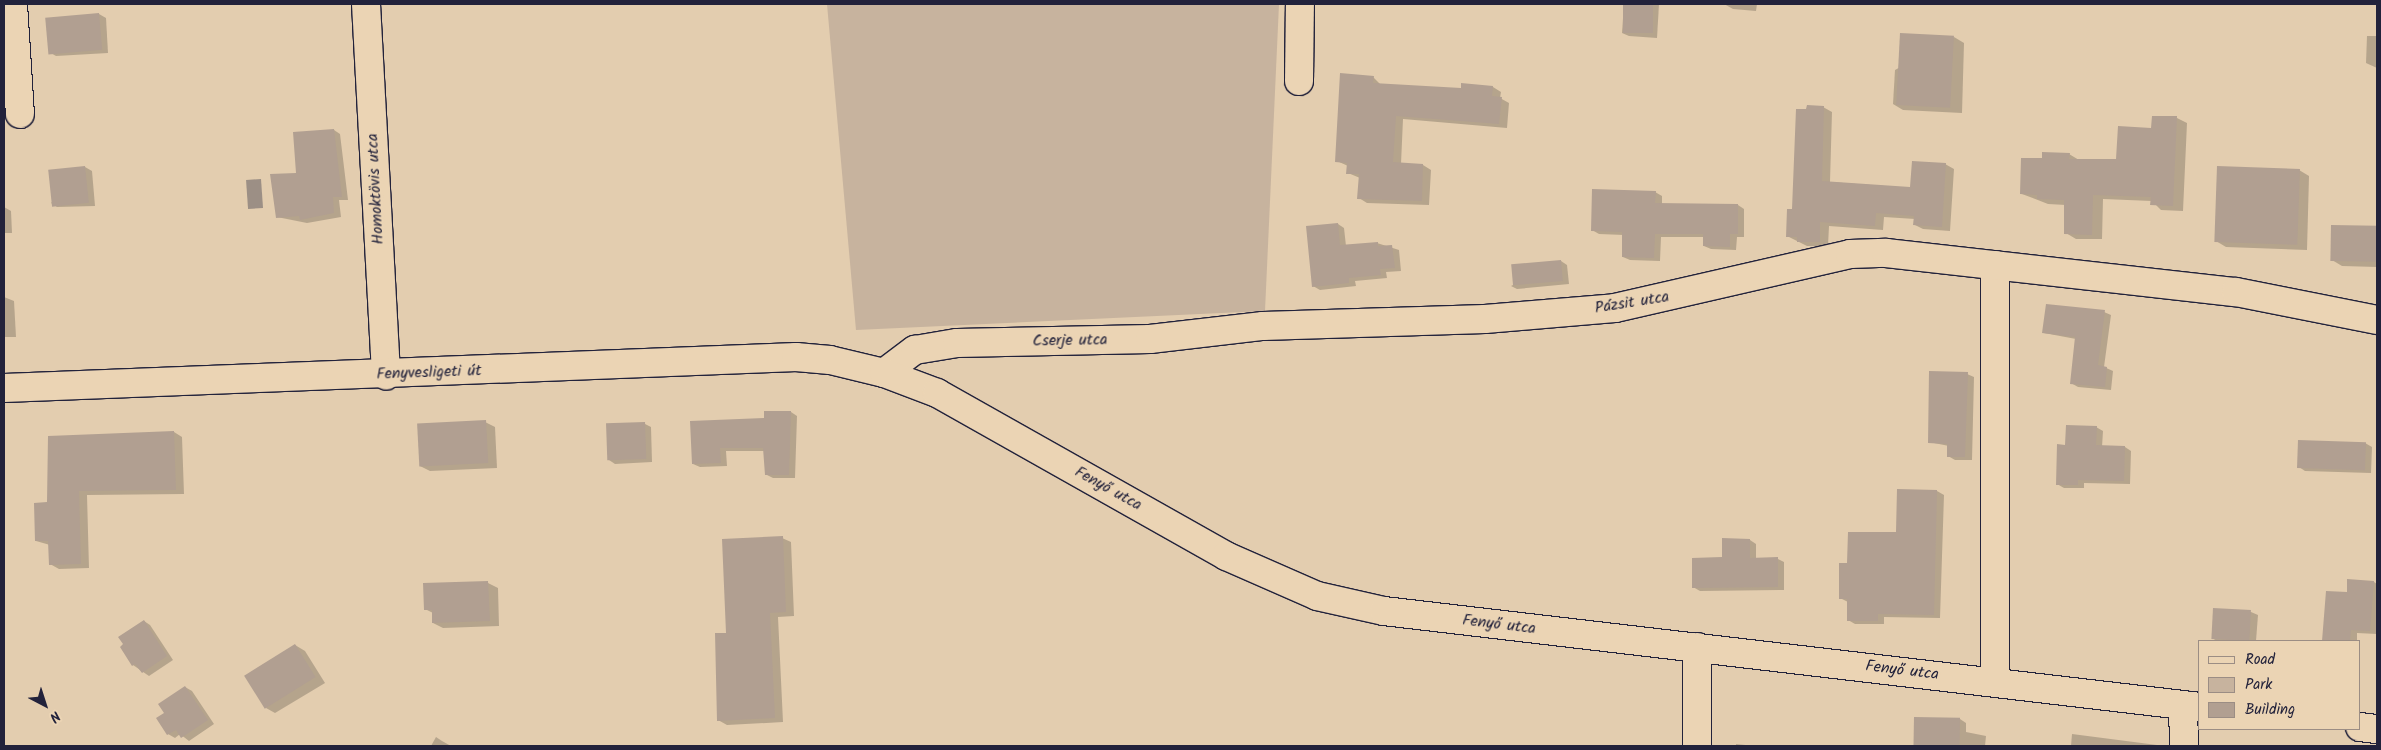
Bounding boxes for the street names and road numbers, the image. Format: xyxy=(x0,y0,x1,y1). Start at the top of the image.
street label: Homoktövis utca xyxy=(364,133,388,245)
street label: Pázsit utca xyxy=(1593,288,1671,318)
street label: Cserje utca xyxy=(1032,331,1108,351)
street label: Fenyvesligeti út xyxy=(376,362,482,384)
street label: Fenyő utca xyxy=(1071,463,1145,515)
street label: Fenyő utca xyxy=(1461,611,1537,639)
street label: Fenyő utca xyxy=(1864,657,1940,685)

